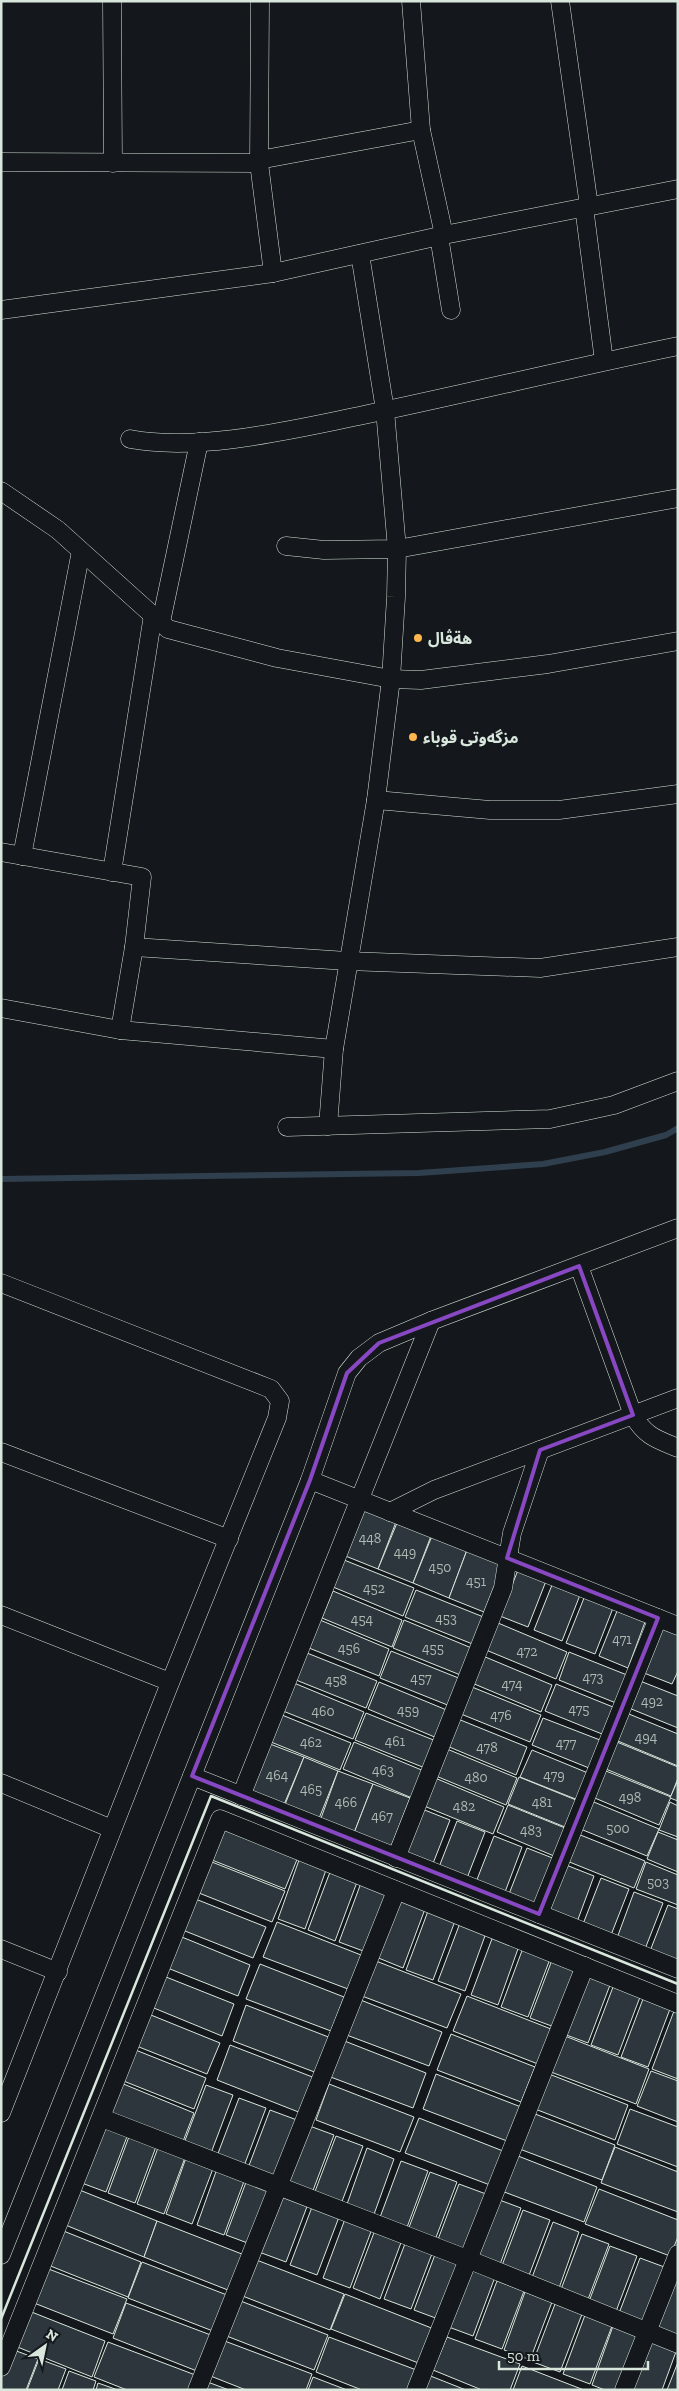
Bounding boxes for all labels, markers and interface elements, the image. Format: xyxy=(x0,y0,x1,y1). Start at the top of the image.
place label: هةڤال xyxy=(428,628,472,648)
marker: هةڤال xyxy=(412,632,424,644)
place label: مزگەوتی قوباء xyxy=(423,728,519,747)
marker: مزگەوتی قوباء xyxy=(407,731,419,743)
house number: 448 xyxy=(359,1530,381,1547)
house number: 449 xyxy=(394,1544,416,1561)
house number: 450 xyxy=(429,1559,451,1576)
house number: 451 xyxy=(466,1573,487,1590)
house number: 452 xyxy=(363,1580,385,1597)
house number: 453 xyxy=(435,1610,457,1627)
house number: 454 xyxy=(351,1611,374,1628)
house number: 471 xyxy=(612,1631,632,1648)
house number: 456 xyxy=(338,1640,360,1657)
house number: 455 xyxy=(422,1640,444,1657)
house number: 472 xyxy=(516,1643,538,1660)
house number: 473 xyxy=(583,1669,604,1686)
house number: 457 xyxy=(410,1670,432,1687)
house number: 458 xyxy=(325,1672,347,1689)
house number: 474 xyxy=(501,1676,523,1693)
house number: 492 xyxy=(641,1693,663,1710)
house number: 475 xyxy=(568,1701,590,1718)
house number: 459 xyxy=(397,1702,419,1719)
house number: 460 xyxy=(311,1703,335,1720)
house number: 476 xyxy=(490,1707,512,1724)
house number: 494 xyxy=(635,1729,658,1746)
house number: 461 xyxy=(385,1733,406,1750)
house number: 462 xyxy=(300,1734,322,1751)
house number: 477 xyxy=(556,1735,577,1752)
house number: 478 xyxy=(476,1739,498,1756)
house number: 463 xyxy=(372,1762,394,1779)
house number: 464 xyxy=(266,1767,289,1784)
house number: 479 xyxy=(543,1767,565,1784)
house number: 480 xyxy=(464,1769,488,1786)
house number: 465 xyxy=(300,1781,322,1798)
house number: 498 xyxy=(619,1789,641,1806)
house number: 466 xyxy=(335,1794,357,1811)
house number: 481 xyxy=(532,1794,553,1811)
house number: 482 xyxy=(453,1798,475,1815)
house number: 467 xyxy=(371,1808,393,1825)
house number: 500 xyxy=(606,1820,630,1837)
house number: 483 xyxy=(520,1822,542,1839)
house number: 503 xyxy=(647,1874,669,1891)
north arrow xyxy=(20,2321,70,2371)
text: N xyxy=(43,2325,61,2346)
scale bar xyxy=(499,2338,648,2370)
text: 50 m xyxy=(507,2347,540,2365)

